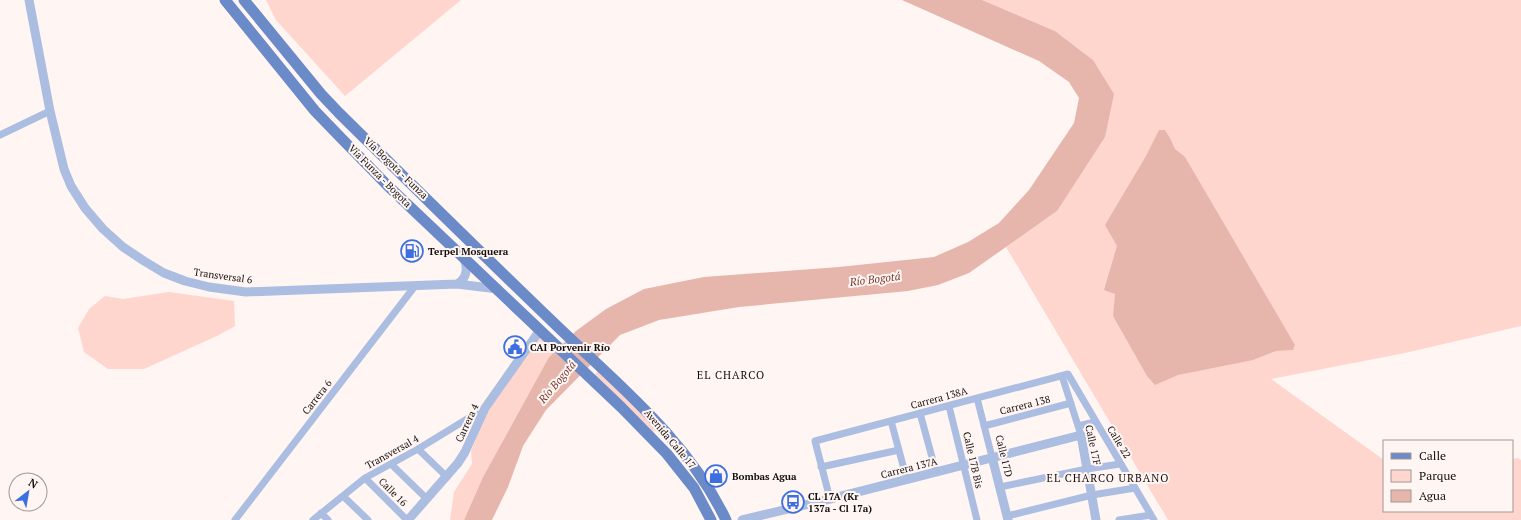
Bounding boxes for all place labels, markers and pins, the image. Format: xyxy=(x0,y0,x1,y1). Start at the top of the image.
fuel station icon: Terpel Mosquera xyxy=(399,238,425,264)
place label: Terpel Mosquera xyxy=(428,245,509,258)
public building icon: CAI Porvenir Río xyxy=(502,334,528,360)
place label: CAI Porvenir Río xyxy=(530,341,610,354)
shop icon: Bombas Agua xyxy=(703,463,729,489)
place label: Bombas Agua xyxy=(732,470,797,483)
bus stop icon: CL 17A (Kr 137a - Cl 17a) xyxy=(780,489,806,515)
place label: CL 17A (Kr 137a - Cl 17a) xyxy=(808,490,872,515)

